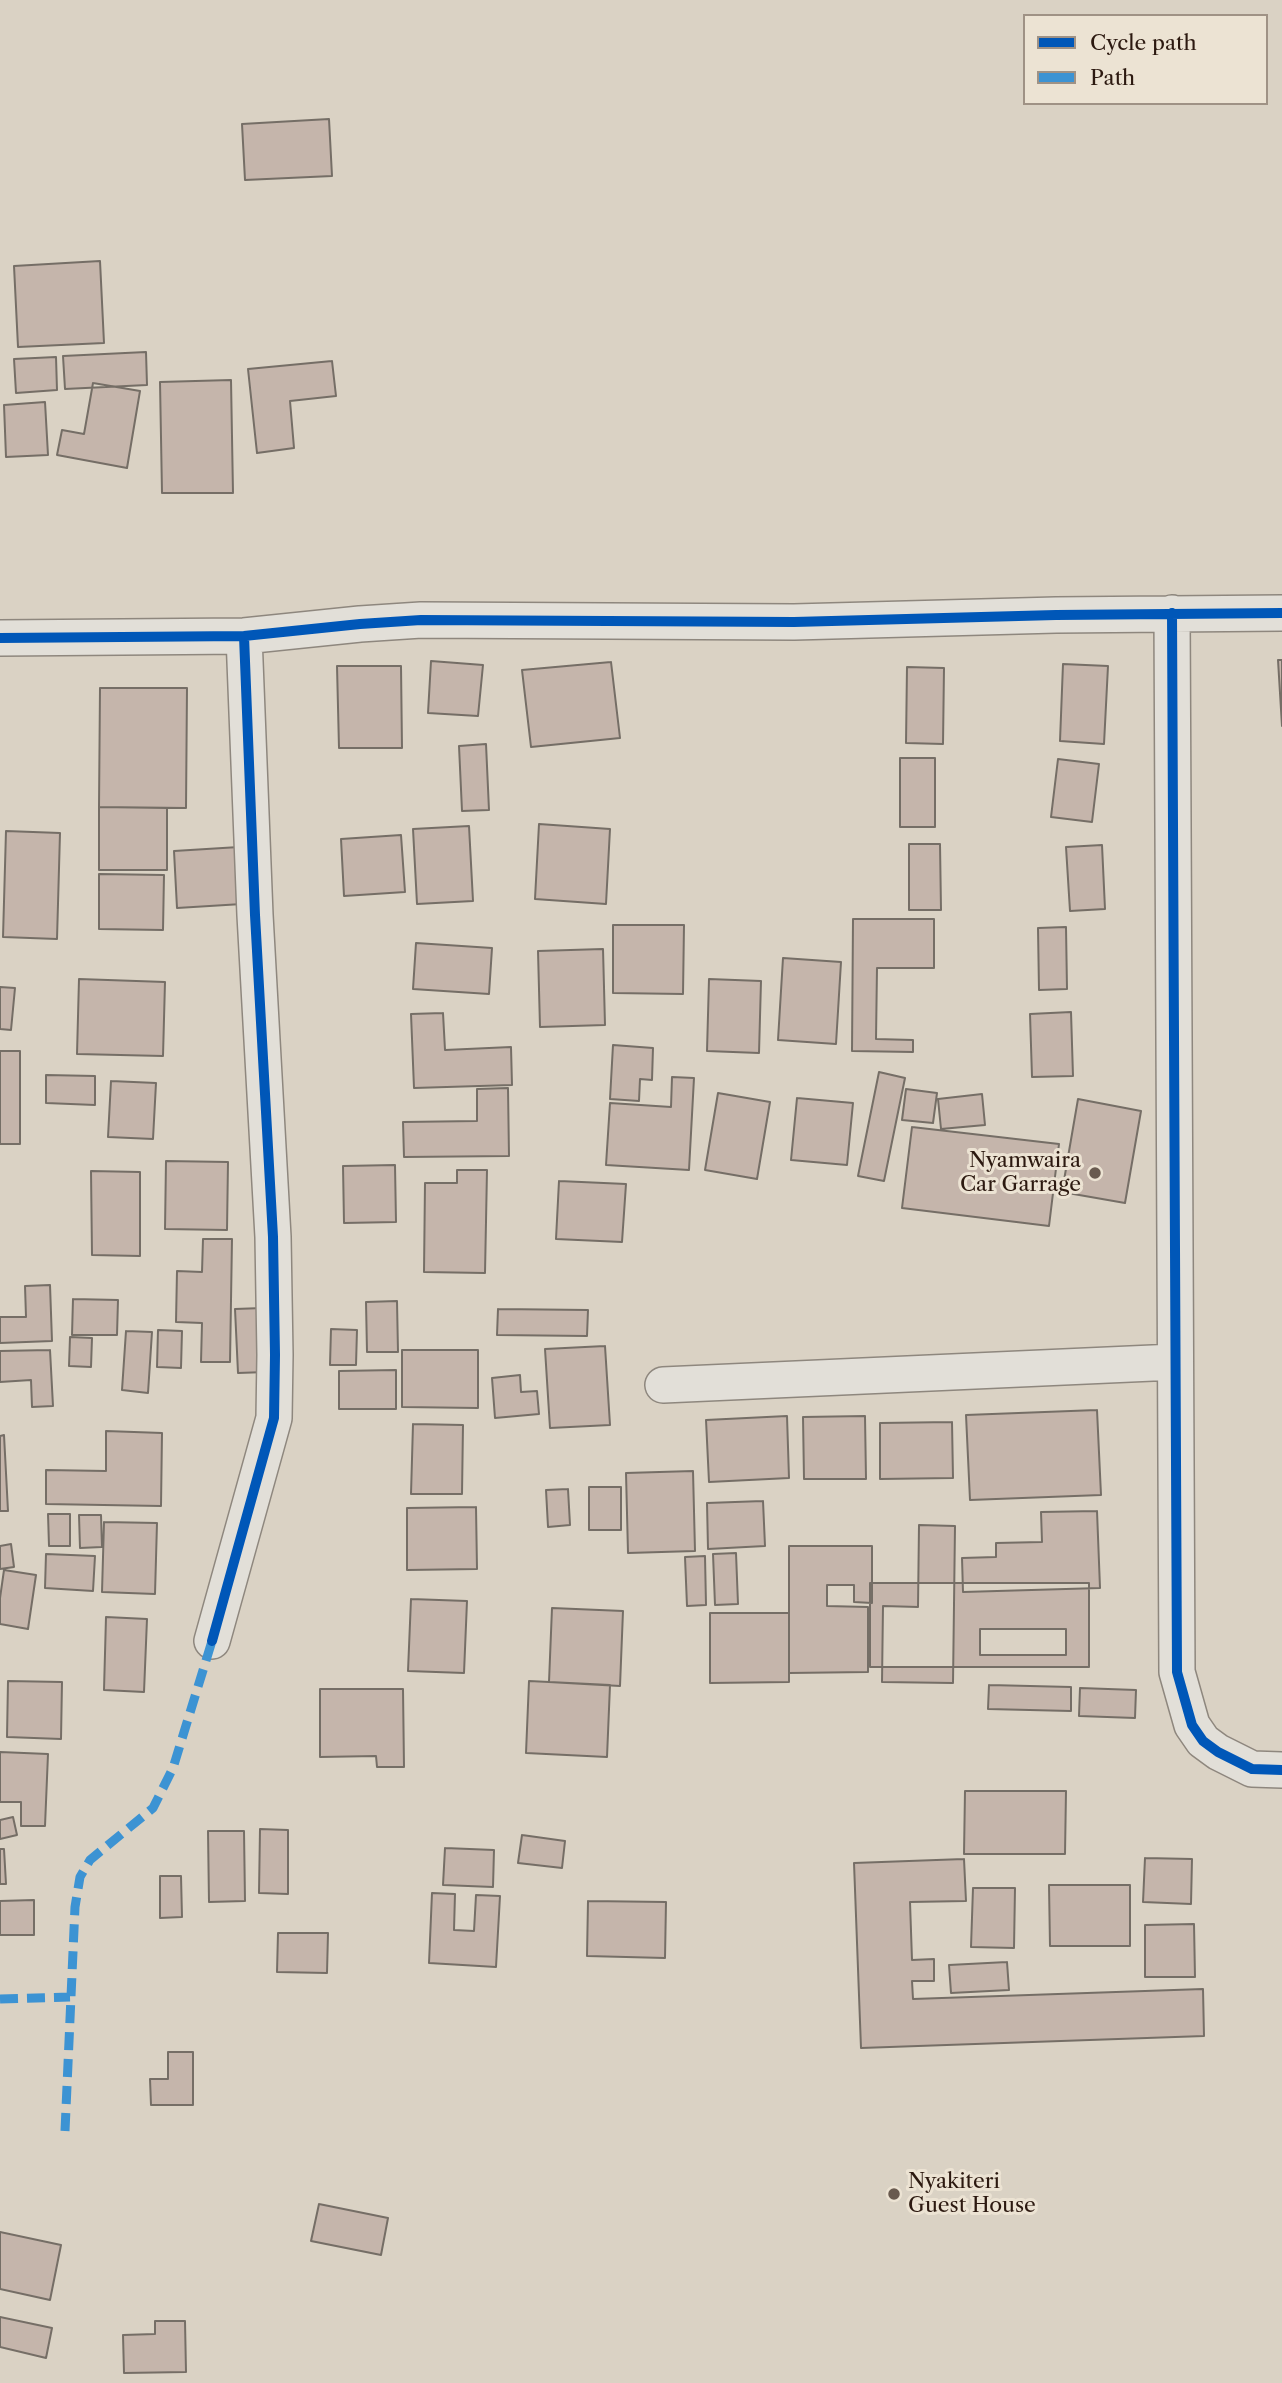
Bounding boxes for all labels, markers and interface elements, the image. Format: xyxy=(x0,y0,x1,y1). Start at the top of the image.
legend xyxy=(1023,14,1268,105)
text: Cycle path xyxy=(1090,30,1197,55)
text: Path xyxy=(1090,65,1135,90)
place label: Nyamwaira Car Garrage xyxy=(960,1148,1081,1198)
marker: Nyamwaira Car Garrage xyxy=(1087,1165,1103,1181)
place label: Nyakiteri Guest House xyxy=(908,2169,1036,2219)
marker: Nyakiteri Guest House xyxy=(886,2186,902,2202)

